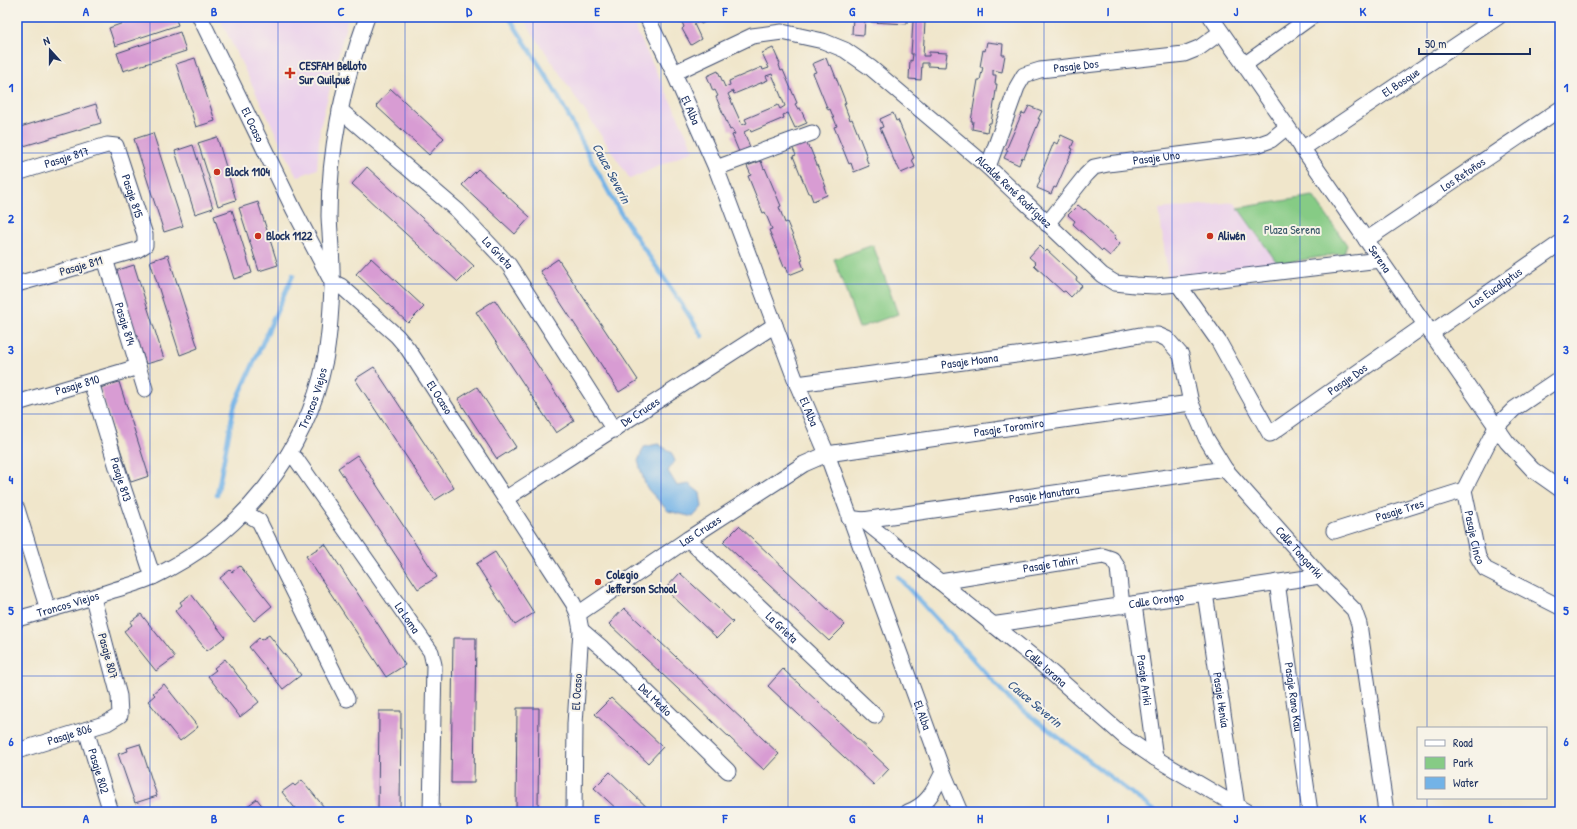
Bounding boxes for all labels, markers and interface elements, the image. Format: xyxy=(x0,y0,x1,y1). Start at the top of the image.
text: A xyxy=(83,2,90,20)
text: B xyxy=(211,2,218,20)
text: C xyxy=(337,2,345,20)
text: D xyxy=(466,2,473,20)
text: E xyxy=(594,2,600,20)
text: F xyxy=(722,2,729,20)
text: G xyxy=(849,2,856,20)
text: H xyxy=(977,2,983,20)
text: I xyxy=(1106,2,1110,20)
text: J xyxy=(1234,2,1239,20)
text: K xyxy=(1360,2,1367,20)
text: L xyxy=(1489,2,1494,20)
north arrow xyxy=(30,30,70,70)
scale bar xyxy=(1419,30,1530,56)
text: N xyxy=(41,33,52,48)
text: 50 m xyxy=(1425,35,1446,52)
street label: Pasaje Dos xyxy=(1052,55,1100,76)
place label: CESFAM Belloto Sur Quilpué xyxy=(299,57,367,89)
street label: El Bosque xyxy=(1378,63,1423,101)
marker: CESFAM Belloto Sur Quilpué xyxy=(284,67,296,79)
text: 1 xyxy=(9,78,14,96)
text: 1 xyxy=(1564,78,1569,96)
street label: El Alba xyxy=(677,93,705,128)
street label: El Ocaso xyxy=(237,104,269,145)
water label: Cauce Severin xyxy=(589,140,636,207)
street label: Pasaje 817 xyxy=(42,142,91,172)
street label: Pasaje Uno xyxy=(1132,146,1181,169)
street label: Alcalde René Rodríguez xyxy=(972,151,1056,232)
street label: Los Retoños xyxy=(1437,153,1489,195)
place label: Block 1104 xyxy=(225,163,271,180)
marker: Block 1104 xyxy=(212,167,222,177)
street label: Pasaje 815 xyxy=(118,172,148,220)
text: 2 xyxy=(8,209,15,227)
text: 2 xyxy=(1563,209,1570,227)
park label: Plaza Serena xyxy=(1264,221,1320,238)
place label: Block 1122 xyxy=(266,227,313,244)
place label: Aliwén xyxy=(1218,227,1246,244)
marker: Block 1122 xyxy=(253,231,263,241)
marker: Aliwén xyxy=(1205,231,1215,241)
street label: La Grieta xyxy=(479,233,518,272)
street label: Serena xyxy=(1365,242,1396,276)
street label: Pasaje 811 xyxy=(57,251,104,280)
street label: Los Eucaliptus xyxy=(1466,263,1526,312)
street label: Pasaje 814 xyxy=(111,300,140,348)
text: 3 xyxy=(8,340,14,358)
text: 3 xyxy=(1563,340,1569,358)
street label: Pasaje Moana xyxy=(940,349,999,373)
street label: Pasaje Dos xyxy=(1324,359,1371,399)
street label: Troncos Viejos xyxy=(294,366,331,432)
street label: Pasaje 810 xyxy=(53,370,101,399)
street label: El Ocaso xyxy=(423,377,457,418)
street label: De Cruces xyxy=(617,392,663,430)
street label: El Alba xyxy=(796,394,823,429)
street label: Pasaje Toromiro xyxy=(973,414,1045,441)
street label: Pasaje 813 xyxy=(106,455,136,504)
text: 4 xyxy=(9,470,14,488)
text: 4 xyxy=(1564,470,1569,488)
street label: Pasaje Manutara xyxy=(1008,481,1081,507)
street label: Pasaje Tres xyxy=(1373,494,1426,525)
street label: Pasaje Cinco xyxy=(1461,509,1489,567)
street label: Las Cruces xyxy=(676,511,725,550)
street label: Calle Tongariki xyxy=(1272,522,1328,582)
street label: Pasaje Tahiri xyxy=(1022,551,1079,577)
place label: Colegio Jefferson School xyxy=(606,566,677,597)
marker: Colegio Jefferson School xyxy=(593,577,603,587)
street label: Troncos Viejos xyxy=(35,586,101,621)
street label: Calle Orongo xyxy=(1127,587,1185,612)
street label: La Loma xyxy=(391,599,425,637)
text: 5 xyxy=(8,601,14,619)
text: 5 xyxy=(1563,601,1569,619)
street label: La Grieta xyxy=(762,608,802,647)
street label: Pasaje 807 xyxy=(94,631,123,681)
street label: Calle Iorana xyxy=(1021,644,1071,691)
street label: Pasaje Ariki xyxy=(1133,654,1157,707)
street label: Pasaje Rano Kau xyxy=(1281,661,1307,732)
street label: Pasaje Henúa xyxy=(1209,671,1234,729)
street label: El Ocaso xyxy=(567,673,586,711)
water label: Cauce Severin xyxy=(1004,675,1067,732)
street label: Del Medio xyxy=(635,679,676,720)
street label: El Alba xyxy=(910,698,936,732)
street label: Pasaje 806 xyxy=(45,719,94,749)
legend xyxy=(1417,727,1547,799)
text: 6 xyxy=(8,732,14,750)
text: 6 xyxy=(1563,732,1569,750)
text: Road xyxy=(1453,734,1473,751)
street label: Pasaje 802 xyxy=(84,746,114,796)
text: Park xyxy=(1453,754,1473,771)
text: Water xyxy=(1453,774,1479,791)
text: A xyxy=(83,809,90,827)
text: B xyxy=(211,809,218,827)
text: C xyxy=(337,809,345,827)
text: D xyxy=(466,809,473,827)
text: E xyxy=(594,809,600,827)
text: F xyxy=(722,809,729,827)
text: G xyxy=(849,809,856,827)
text: H xyxy=(977,809,983,827)
text: I xyxy=(1106,809,1110,827)
text: J xyxy=(1234,809,1239,827)
text: K xyxy=(1360,809,1367,827)
text: L xyxy=(1489,809,1494,827)

